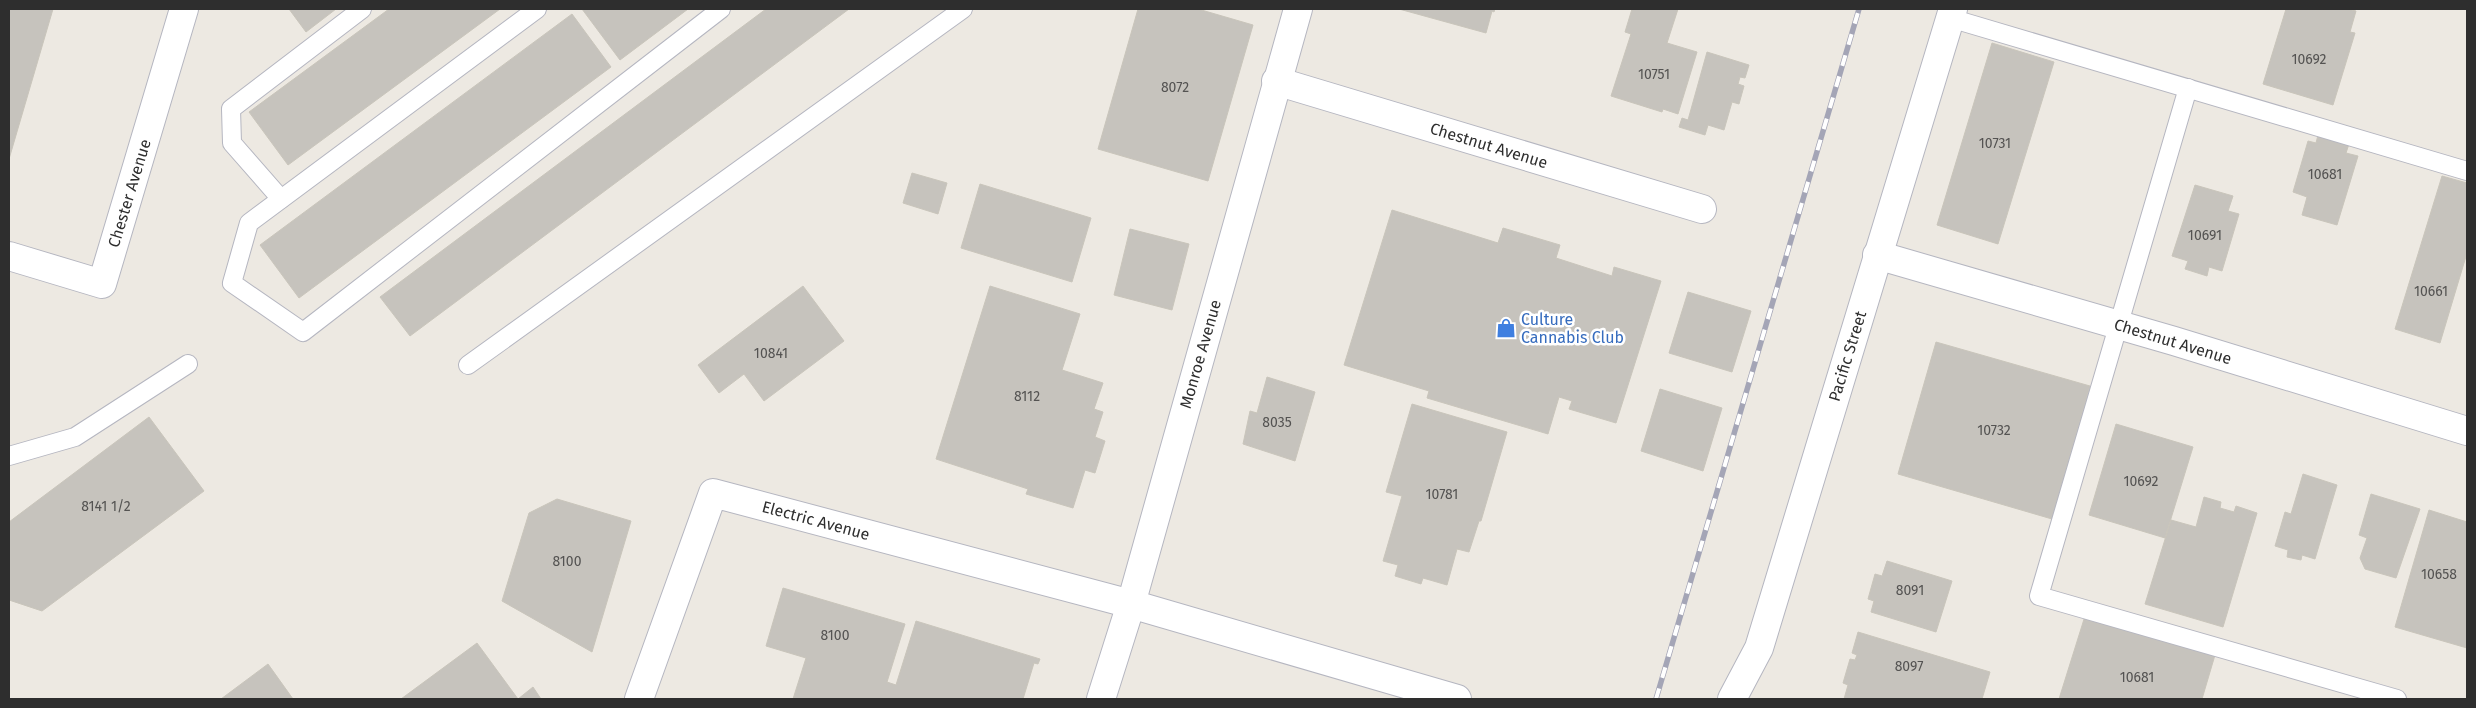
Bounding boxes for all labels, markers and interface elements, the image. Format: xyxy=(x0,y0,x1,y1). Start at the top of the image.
house number: 10692 xyxy=(2291,51,2327,68)
house number: 10751 xyxy=(1638,66,1670,83)
house number: 8072 xyxy=(1161,79,1189,96)
street label: Chestnut Avenue xyxy=(1428,119,1550,172)
house number: 10731 xyxy=(1979,135,2011,152)
street label: Chester Avenue xyxy=(104,137,155,250)
house number: 10681 xyxy=(2308,166,2342,183)
house number: 10691 xyxy=(2188,227,2222,244)
house number: 10661 xyxy=(2414,283,2448,300)
street label: Monroe Avenue xyxy=(1176,298,1225,411)
street label: Pacific Street xyxy=(1825,308,1870,404)
place label: Culture Cannabis Club xyxy=(1521,310,1624,347)
street label: Chestnut Avenue xyxy=(2112,315,2234,368)
shop icon: Culture Cannabis Club xyxy=(1495,317,1517,339)
house number: 10841 xyxy=(754,345,788,362)
house number: 8112 xyxy=(1014,388,1040,405)
house number: 8035 xyxy=(1262,414,1292,431)
house number: 10732 xyxy=(1977,422,2011,439)
house number: 10692 xyxy=(2123,473,2159,490)
house number: 10781 xyxy=(1426,486,1458,503)
street label: Electric Avenue xyxy=(760,497,872,544)
house number: 8141 1/2 xyxy=(81,498,131,515)
house number: 8100 xyxy=(553,553,582,570)
house number: 10658 xyxy=(2421,566,2457,583)
house number: 8091 xyxy=(1896,582,1924,599)
house number: 8100 xyxy=(821,627,850,644)
house number: 8097 xyxy=(1895,658,1923,675)
house number: 10681 xyxy=(2120,669,2154,686)

